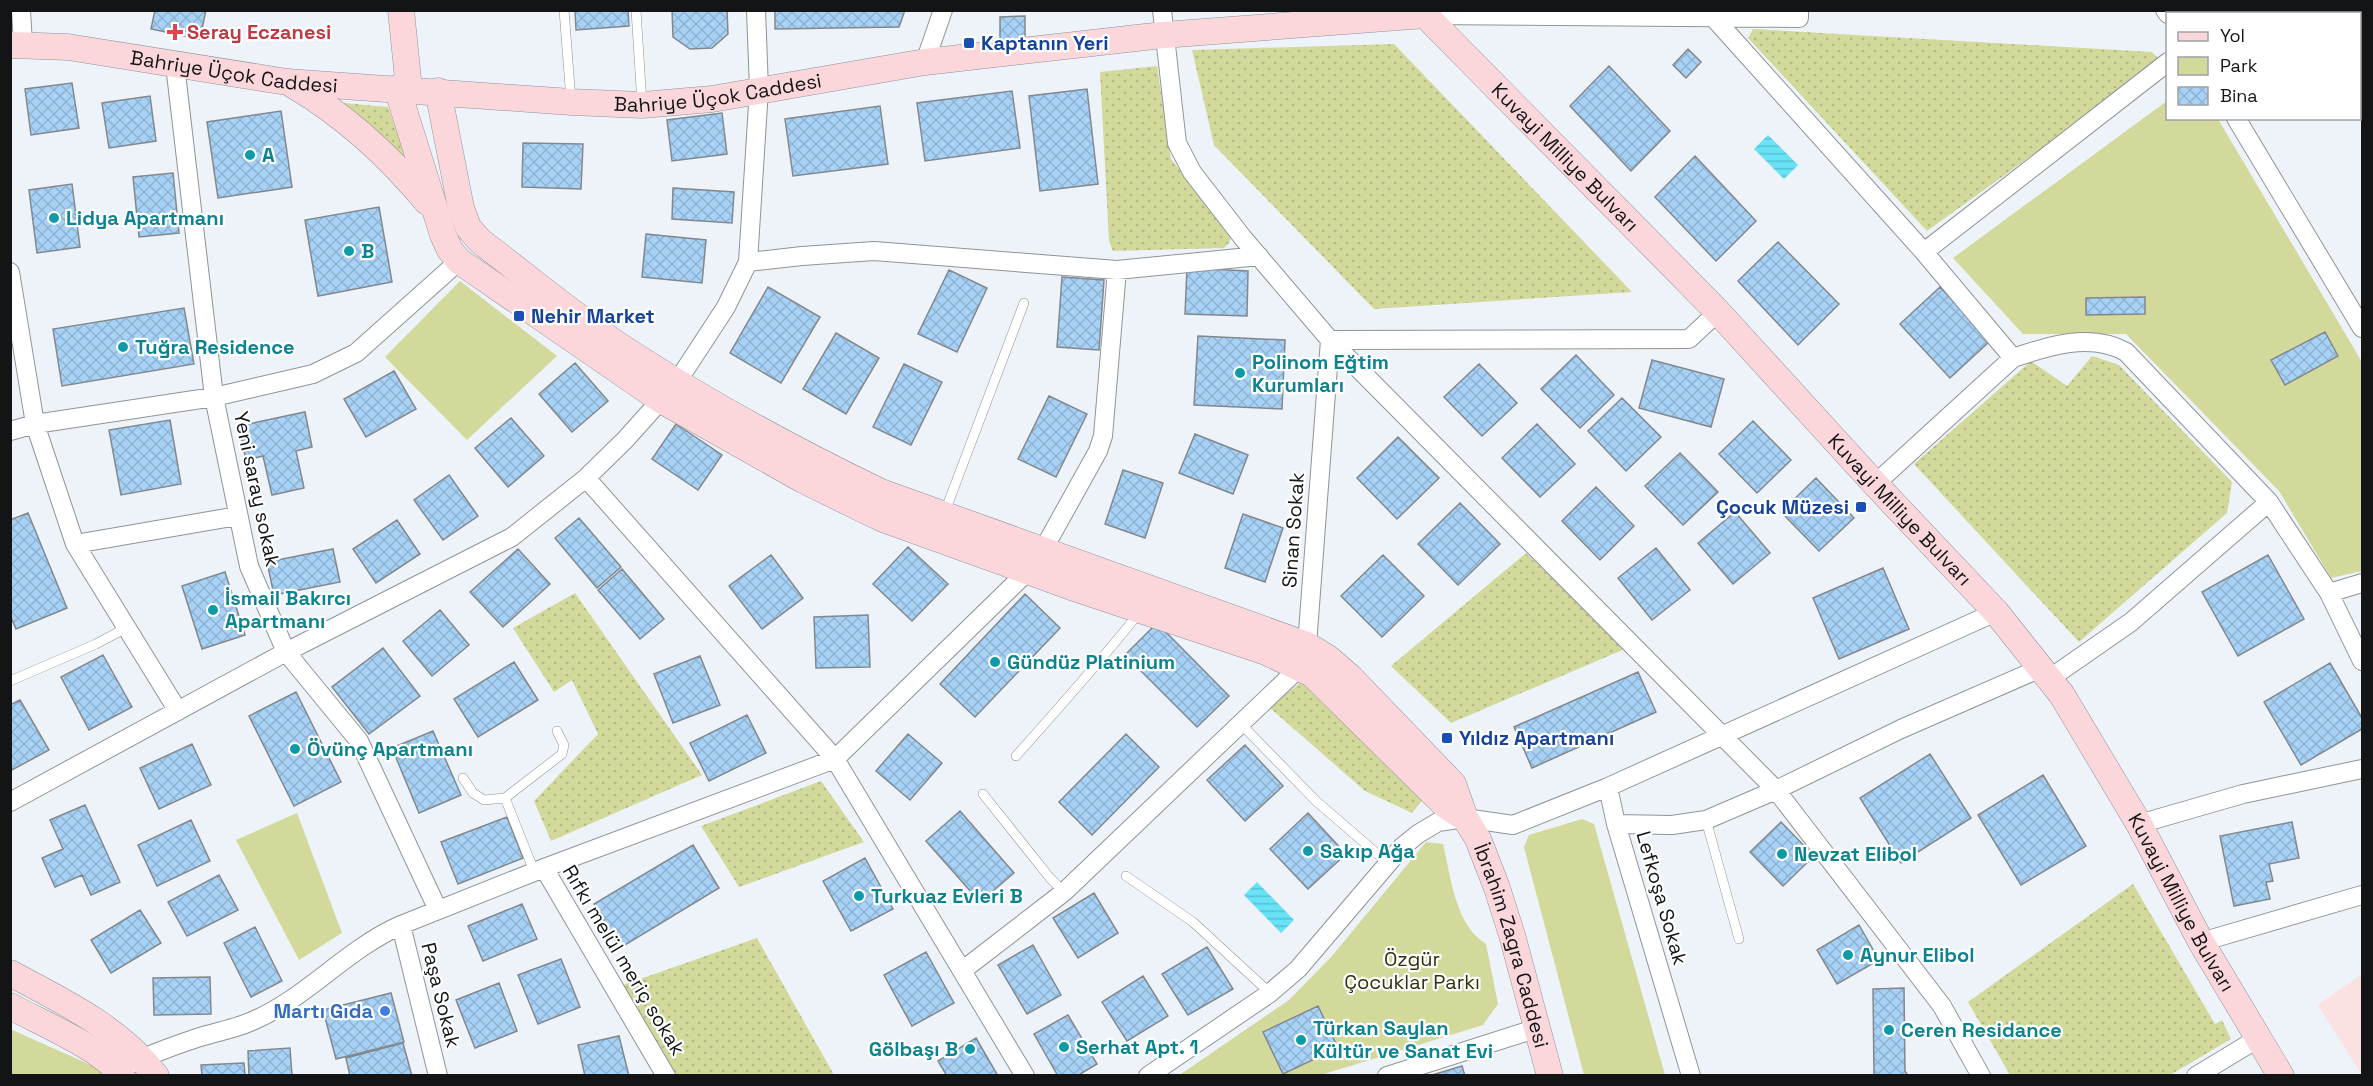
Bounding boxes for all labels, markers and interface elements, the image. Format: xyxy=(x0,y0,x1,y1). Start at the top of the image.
legend xyxy=(2166,12,2361,120)
place label: Seray Eczanesi xyxy=(187,19,331,45)
text: Yol xyxy=(2220,24,2245,47)
marker: Seray Eczanesi xyxy=(168,25,182,39)
place label: Kaptanın Yeri xyxy=(981,30,1109,56)
marker: Kaptanın Yeri xyxy=(962,36,976,50)
street label: Bahriye Üçok Caddesi xyxy=(128,44,339,99)
text: Park xyxy=(2220,54,2258,77)
street label: Bahriye Üçok Caddesi xyxy=(613,67,823,118)
street label: Kuvayi Milliye Bulvarı xyxy=(1486,77,1644,237)
text: Bina xyxy=(2220,84,2258,107)
place label: A xyxy=(262,142,275,168)
marker: A xyxy=(243,148,257,162)
place label: Lidya Apartmanı xyxy=(66,205,224,231)
marker: Lidya Apartmanı xyxy=(47,211,61,225)
place label: B xyxy=(361,238,374,264)
marker: B xyxy=(342,244,356,258)
place label: Nehir Market xyxy=(531,303,655,329)
marker: Nehir Market xyxy=(512,309,526,323)
place label: Tuğra Residence xyxy=(135,334,295,360)
marker: Tuğra Residence xyxy=(116,340,130,354)
place label: Polinom Eğtim Kurumları xyxy=(1252,349,1389,398)
marker: Polinom Eğtim Kurumları xyxy=(1233,366,1247,380)
street label: Yeni saray sokak xyxy=(228,409,286,569)
street label: Kuvayi Milliye Bulvarı xyxy=(1822,428,1977,591)
street label: Sinan Sokak xyxy=(1276,471,1310,589)
place label: Çocuk Müzesi xyxy=(1716,494,1849,520)
marker: Çocuk Müzesi xyxy=(1854,500,1868,514)
place label: İsmail Bakırcı Apartmanı xyxy=(225,585,351,634)
marker: İsmail Bakırcı Apartmanı xyxy=(206,603,220,617)
place label: Gündüz Platinium xyxy=(1007,649,1175,675)
marker: Gündüz Platinium xyxy=(988,655,1002,669)
place label: Yıldız Apartmanı xyxy=(1459,725,1614,751)
marker: Yıldız Apartmanı xyxy=(1440,731,1454,745)
place label: Övünç Apartmanı xyxy=(307,736,473,762)
marker: Övünç Apartmanı xyxy=(288,742,302,756)
street label: Kuvayi Milliye Bulvarı xyxy=(2122,808,2241,996)
street label: Lefkoşa Sokak xyxy=(1630,828,1694,968)
place label: Sakıp Ağa xyxy=(1320,838,1415,864)
street label: İbrahim Zagra Caddesi xyxy=(1468,840,1555,1051)
place label: Nevzat Elibol xyxy=(1794,841,1917,867)
marker: Sakıp Ağa xyxy=(1301,844,1315,858)
marker: Nevzat Elibol xyxy=(1775,847,1789,861)
street label: Rıfkı melül meriç sokak xyxy=(557,860,691,1060)
place label: Turkuaz Evleri B xyxy=(871,883,1023,909)
marker: Turkuaz Evleri B xyxy=(852,889,866,903)
street label: Paşa Sokak xyxy=(415,940,467,1051)
place label: Aynur Elibol xyxy=(1860,942,1975,968)
park label: Özgür Çocuklar Parkı xyxy=(1344,946,1480,995)
marker: Aynur Elibol xyxy=(1841,948,1855,962)
place label: Martı Gıda xyxy=(273,998,373,1024)
marker: Martı Gıda xyxy=(378,1004,392,1018)
place label: Türkan Saylan Kültür ve Sanat Evi xyxy=(1313,1015,1493,1064)
place label: Ceren Residance xyxy=(1901,1017,2062,1043)
marker: Ceren Residance xyxy=(1882,1023,1896,1037)
marker: Türkan Saylan Kültür ve Sanat Evi xyxy=(1294,1033,1308,1047)
place label: Serhat Apt. 1 xyxy=(1076,1034,1198,1060)
place label: Gölbaşı B xyxy=(869,1036,958,1062)
marker: Serhat Apt. 1 xyxy=(1057,1040,1071,1054)
marker: Gölbaşı B xyxy=(963,1042,977,1056)

